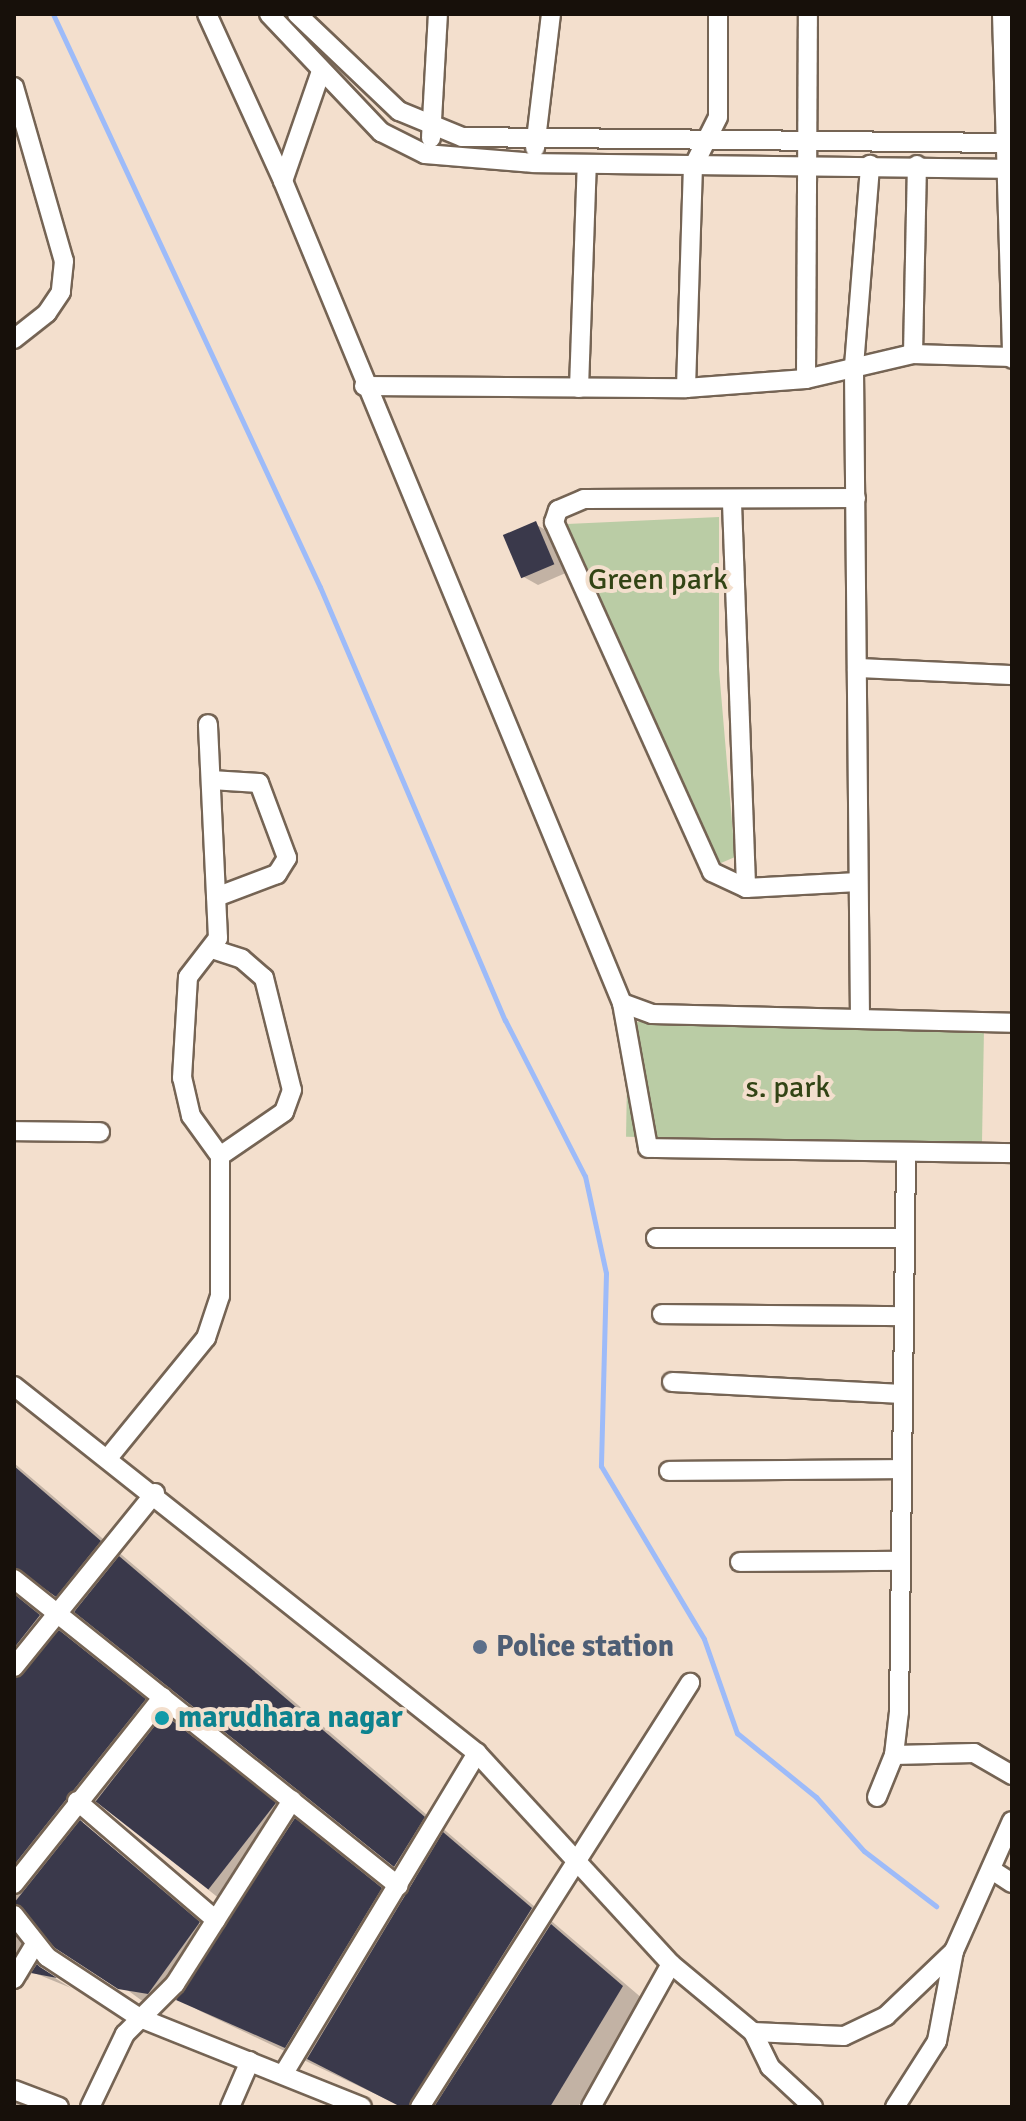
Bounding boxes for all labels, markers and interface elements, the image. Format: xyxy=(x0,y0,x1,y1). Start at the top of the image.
park label: Green park xyxy=(588,562,728,598)
park label: s. park xyxy=(746,1070,830,1106)
place label: Police station xyxy=(496,1629,674,1665)
marker: Police station xyxy=(471,1638,489,1656)
place label: marudhara nagar xyxy=(178,1700,403,1736)
marker: marudhara nagar xyxy=(153,1709,171,1727)

